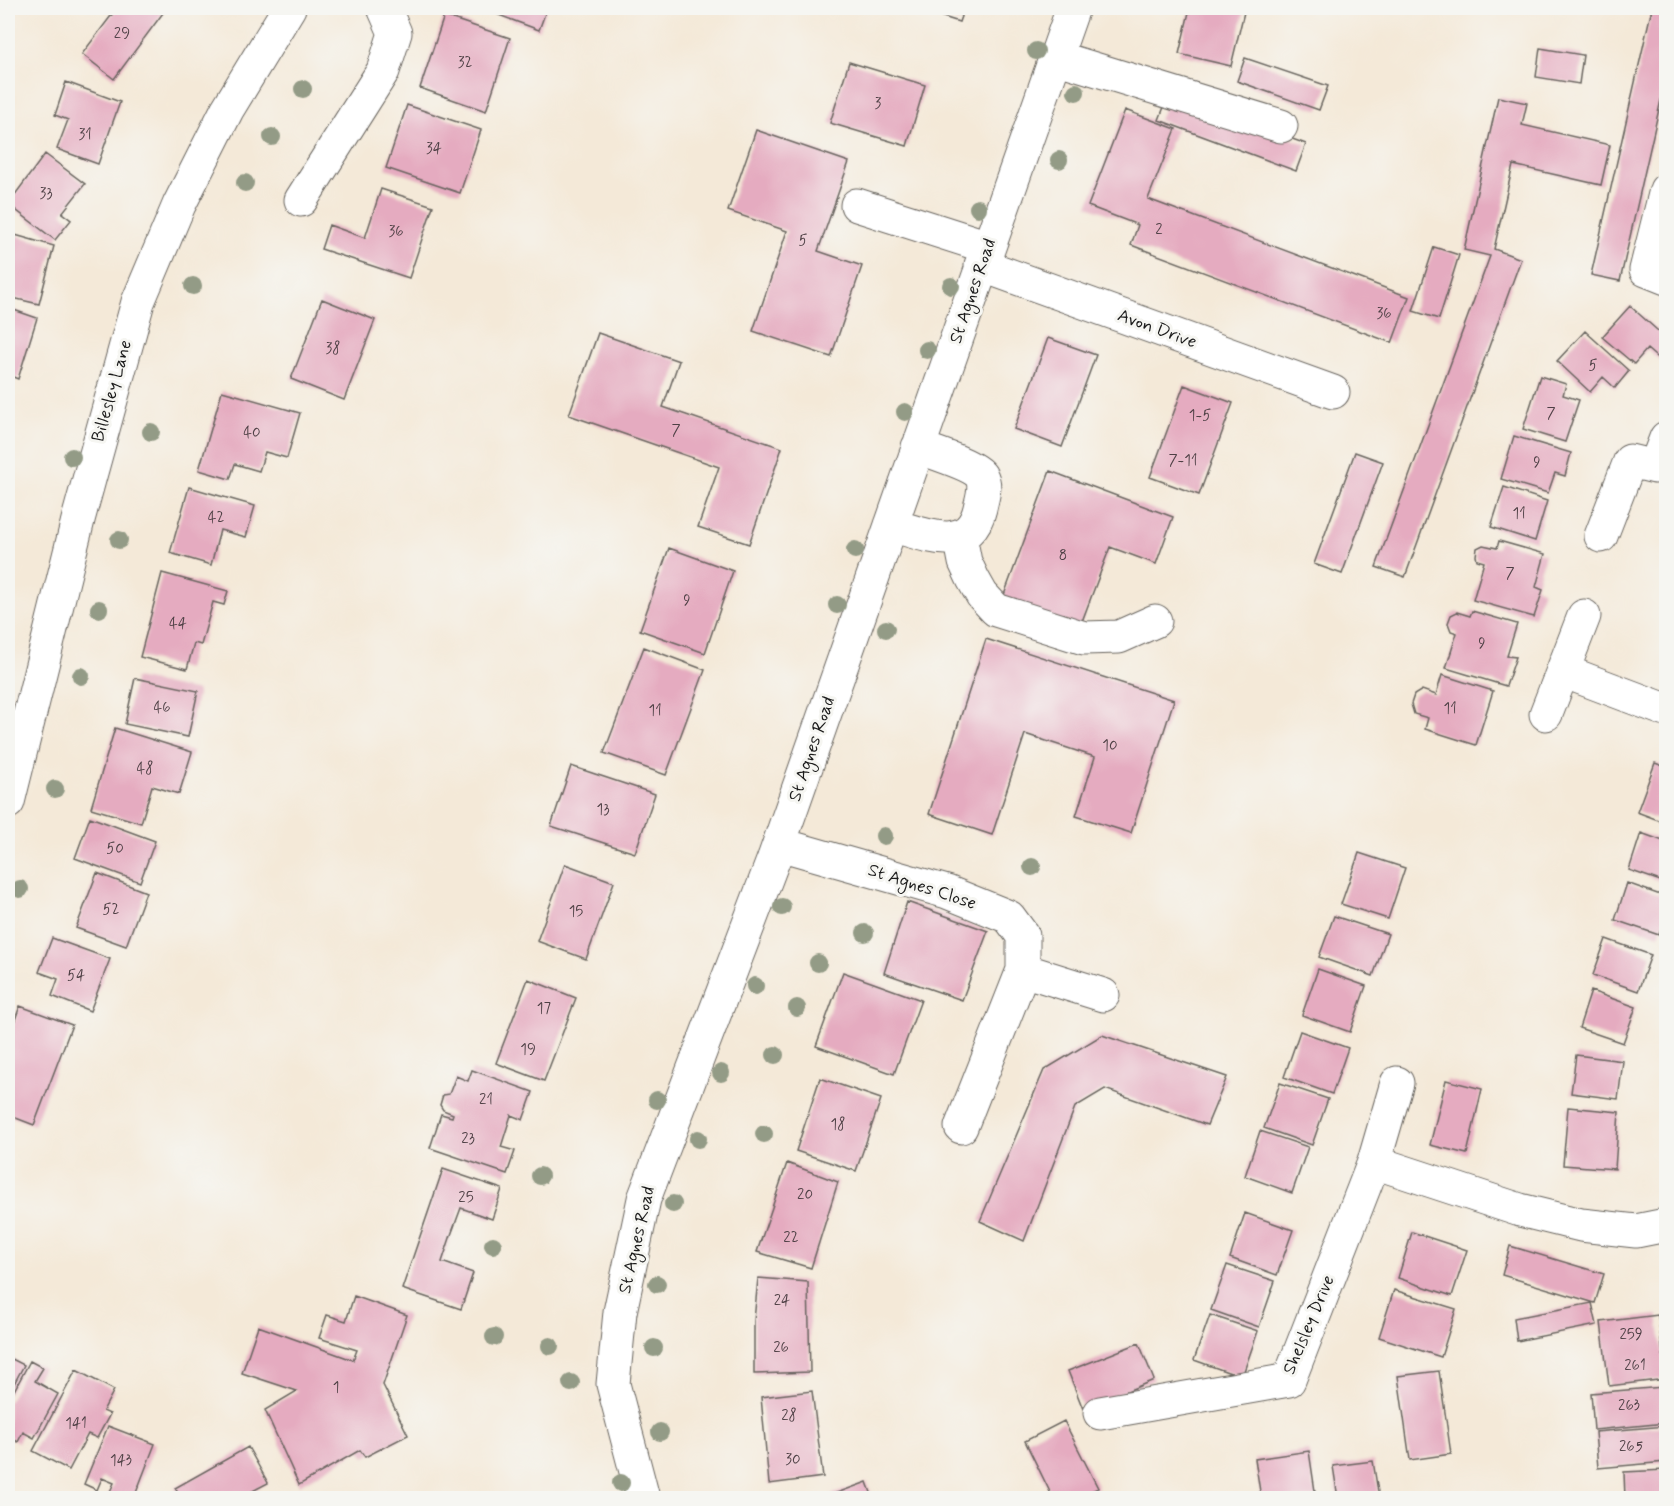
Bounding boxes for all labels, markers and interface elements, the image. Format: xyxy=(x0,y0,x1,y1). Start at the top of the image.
house number: 29 xyxy=(114,24,130,44)
house number: 32 xyxy=(458,53,472,73)
house number: 3 xyxy=(875,94,882,114)
house number: 31 xyxy=(78,125,92,145)
house number: 34 xyxy=(426,139,442,159)
house number: 33 xyxy=(39,184,53,204)
house number: 2 xyxy=(1155,220,1163,240)
house number: 36 xyxy=(388,222,404,242)
house number: 5 xyxy=(798,231,808,251)
street label: St Agnes Road xyxy=(944,235,1003,347)
street label: Avon Drive xyxy=(1114,304,1200,354)
house number: 36 xyxy=(1376,304,1392,324)
street label: Billesley Lane xyxy=(86,337,138,445)
house number: 38 xyxy=(325,339,341,359)
house number: 5 xyxy=(1588,356,1598,376)
house number: 7 xyxy=(1546,404,1556,424)
house number: 1-5 xyxy=(1189,406,1211,426)
house number: 7 xyxy=(671,421,681,441)
house number: 40 xyxy=(243,423,261,443)
house number: 7-11 xyxy=(1169,451,1197,471)
house number: 9 xyxy=(1533,453,1541,473)
house number: 11 xyxy=(1512,504,1526,524)
house number: 42 xyxy=(208,508,224,528)
house number: 8 xyxy=(1059,546,1067,566)
house number: 7 xyxy=(1505,564,1515,584)
house number: 9 xyxy=(683,591,691,611)
house number: 44 xyxy=(169,614,187,634)
house number: 9 xyxy=(1478,634,1486,654)
street label: St Agnes Road xyxy=(783,693,842,805)
house number: 46 xyxy=(153,698,171,718)
house number: 11 xyxy=(1443,699,1457,719)
house number: 11 xyxy=(648,701,662,721)
house number: 10 xyxy=(1102,736,1118,756)
house number: 48 xyxy=(137,759,153,779)
house number: 13 xyxy=(596,800,610,820)
house number: 50 xyxy=(106,839,124,859)
street label: St Agnes Close xyxy=(864,858,979,917)
house number: 52 xyxy=(103,900,120,920)
house number: 15 xyxy=(569,902,583,922)
house number: 54 xyxy=(67,966,85,986)
house number: 17 xyxy=(537,999,552,1019)
house number: 19 xyxy=(520,1040,536,1060)
house number: 21 xyxy=(479,1090,493,1110)
house number: 18 xyxy=(831,1115,845,1135)
house number: 23 xyxy=(461,1129,475,1149)
street label: St Agnes Road xyxy=(613,1184,662,1296)
house number: 20 xyxy=(797,1185,813,1205)
house number: 25 xyxy=(458,1188,474,1208)
house number: 22 xyxy=(783,1228,799,1248)
street label: Shelsley Drive xyxy=(1277,1272,1341,1378)
house number: 24 xyxy=(774,1291,790,1311)
house number: 259 xyxy=(1619,1325,1643,1345)
house number: 26 xyxy=(773,1338,789,1358)
house number: 261 xyxy=(1624,1356,1646,1376)
house number: 1 xyxy=(333,1378,339,1398)
house number: 263 xyxy=(1618,1396,1640,1416)
house number: 28 xyxy=(781,1406,797,1426)
house number: 141 xyxy=(65,1414,87,1434)
house number: 265 xyxy=(1619,1437,1643,1457)
house number: 30 xyxy=(785,1450,801,1470)
house number: 143 xyxy=(110,1451,132,1471)

